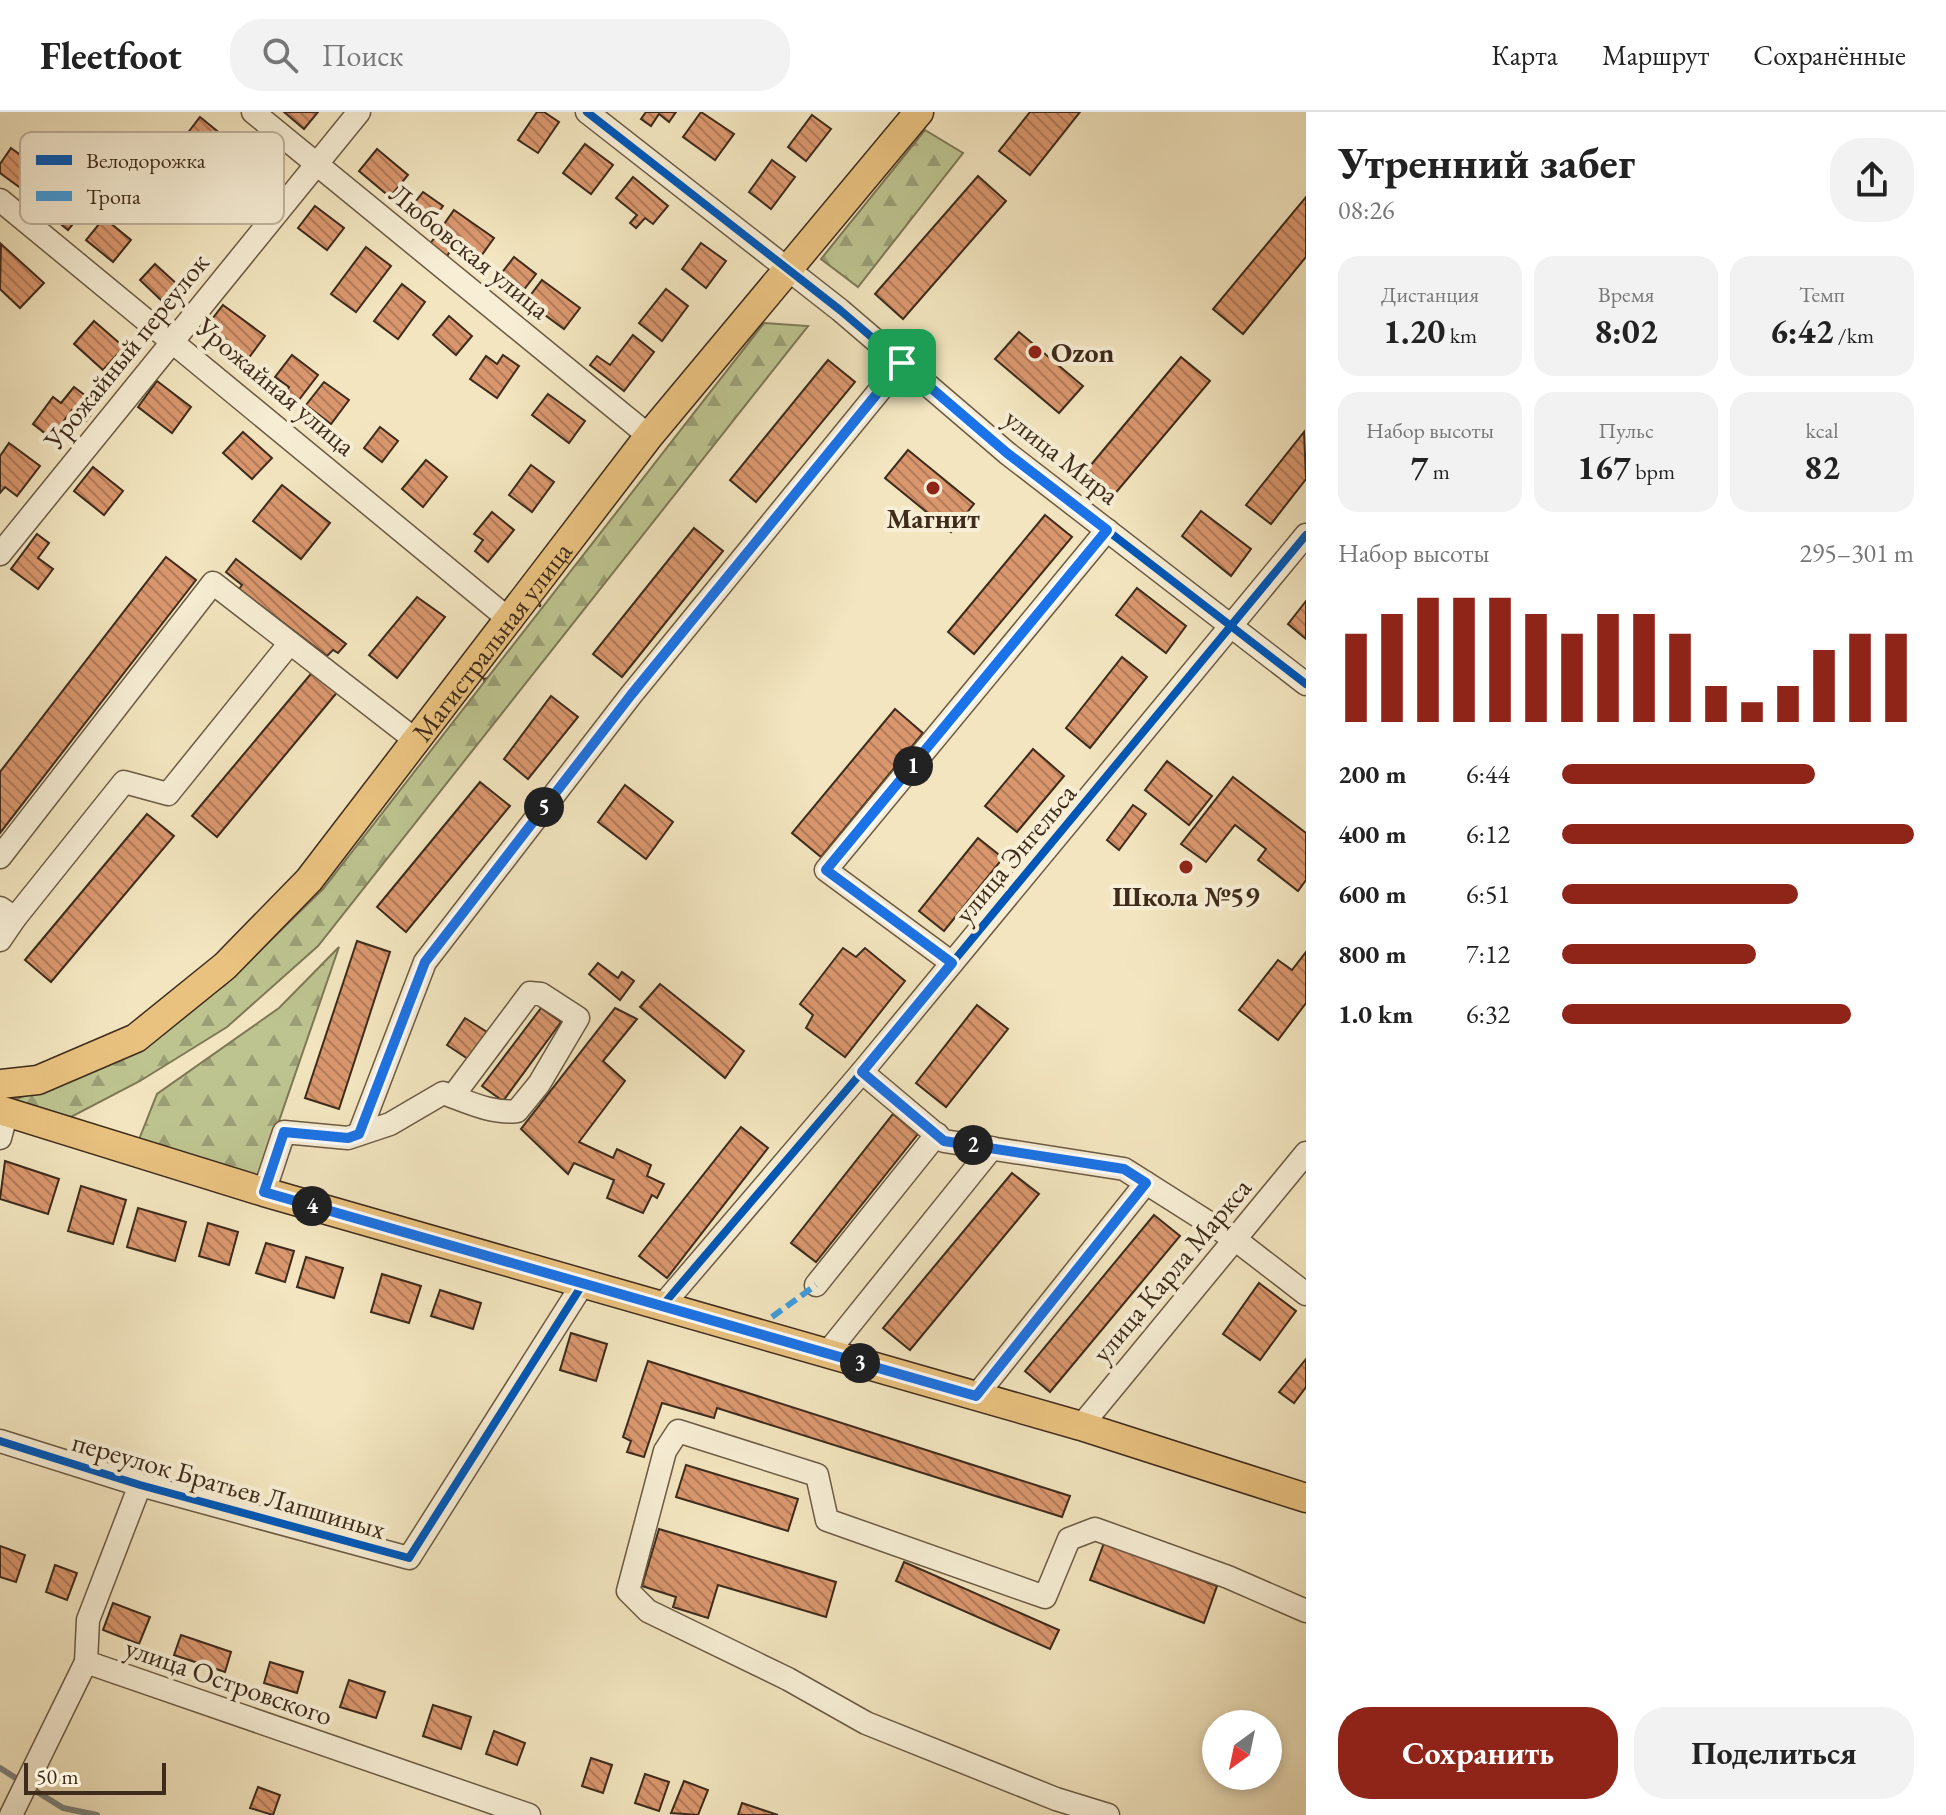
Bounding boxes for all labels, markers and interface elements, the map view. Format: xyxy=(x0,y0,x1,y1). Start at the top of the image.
search box xyxy=(230,19,790,91)
text: Fleetfoot xyxy=(40,31,182,80)
icon: search xyxy=(258,33,302,77)
text: Поиск xyxy=(322,36,403,75)
text: Карта xyxy=(1491,37,1558,73)
text: Маршрут xyxy=(1602,37,1709,73)
text: Сохранённые xyxy=(1753,37,1906,73)
legend xyxy=(20,132,284,224)
text: Утренний забег xyxy=(1338,134,1635,191)
button: share xyxy=(1830,138,1914,222)
text: Велодорожка xyxy=(86,146,206,175)
street label: Любовская улица xyxy=(383,175,558,327)
text: Тропа xyxy=(86,182,141,211)
text: 08:26 xyxy=(1338,193,1394,227)
street label: Урожайный переулок xyxy=(35,245,216,458)
text: Дистанция xyxy=(1381,280,1479,309)
text: Время xyxy=(1598,280,1654,309)
text: Темп xyxy=(1799,280,1845,309)
street label: Урожайная улица xyxy=(188,308,364,464)
text: 1.20 xyxy=(1383,309,1445,353)
text: 8:02 xyxy=(1594,309,1658,353)
text: 6:42 xyxy=(1770,309,1833,353)
text: km xyxy=(1445,321,1477,350)
text: /km xyxy=(1833,321,1874,350)
pin xyxy=(868,329,936,397)
place label: Ozon xyxy=(1051,334,1115,370)
icon: arrive xyxy=(880,341,924,385)
marker: Ozon xyxy=(1026,343,1044,361)
street label: улица Мира xyxy=(997,400,1127,513)
text: Набор высоты xyxy=(1366,416,1494,445)
text: Пульс xyxy=(1598,416,1654,445)
text: kcal xyxy=(1805,416,1839,445)
text: 7 xyxy=(1410,445,1428,489)
text: 167 xyxy=(1577,445,1631,489)
text: 82 xyxy=(1804,445,1840,489)
text: m xyxy=(1428,457,1450,486)
text: bpm xyxy=(1631,457,1675,486)
marker: Магнит xyxy=(924,479,942,497)
place label: Магнит xyxy=(886,500,980,536)
street label: Магистральная улица xyxy=(404,534,580,749)
text: Набор высоты xyxy=(1338,536,1489,570)
text: 295–301 m xyxy=(1799,536,1914,570)
pin: 1 xyxy=(893,746,933,786)
text: 1 xyxy=(907,751,919,780)
text: 200 m xyxy=(1338,757,1406,791)
text: 6:44 xyxy=(1466,757,1510,791)
street label: улица Энгельса xyxy=(946,775,1084,930)
pin: 5 xyxy=(524,787,564,827)
text: 5 xyxy=(538,792,550,821)
text: 400 m xyxy=(1338,817,1406,851)
text: 6:12 xyxy=(1466,817,1510,851)
marker: Школа №59 xyxy=(1177,858,1195,876)
text: 600 m xyxy=(1338,877,1406,911)
text: 6:51 xyxy=(1466,877,1510,911)
place label: Школа №59 xyxy=(1113,878,1260,914)
text: 800 m xyxy=(1338,937,1406,971)
text: 7:12 xyxy=(1466,937,1510,971)
text: 1.0 km xyxy=(1338,997,1413,1031)
text: 6:32 xyxy=(1466,997,1510,1031)
pin: 2 xyxy=(953,1125,993,1165)
text: 2 xyxy=(967,1130,979,1159)
street label: улица Карла Маркса xyxy=(1083,1170,1259,1370)
pin: 4 xyxy=(292,1186,332,1226)
text: 4 xyxy=(306,1191,318,1220)
pin: 3 xyxy=(840,1343,880,1383)
text: 3 xyxy=(854,1348,866,1377)
street label: переулок Братьев Лапшиных xyxy=(68,1423,390,1547)
street label: улица Островского xyxy=(121,1629,337,1733)
button: Сохранить xyxy=(1338,1707,1618,1799)
button: Поделиться xyxy=(1634,1707,1914,1799)
north arrow xyxy=(1202,1710,1282,1790)
map controls xyxy=(1202,1710,1282,1790)
scale bar xyxy=(24,1759,166,1795)
text: 50 m xyxy=(36,1762,79,1791)

